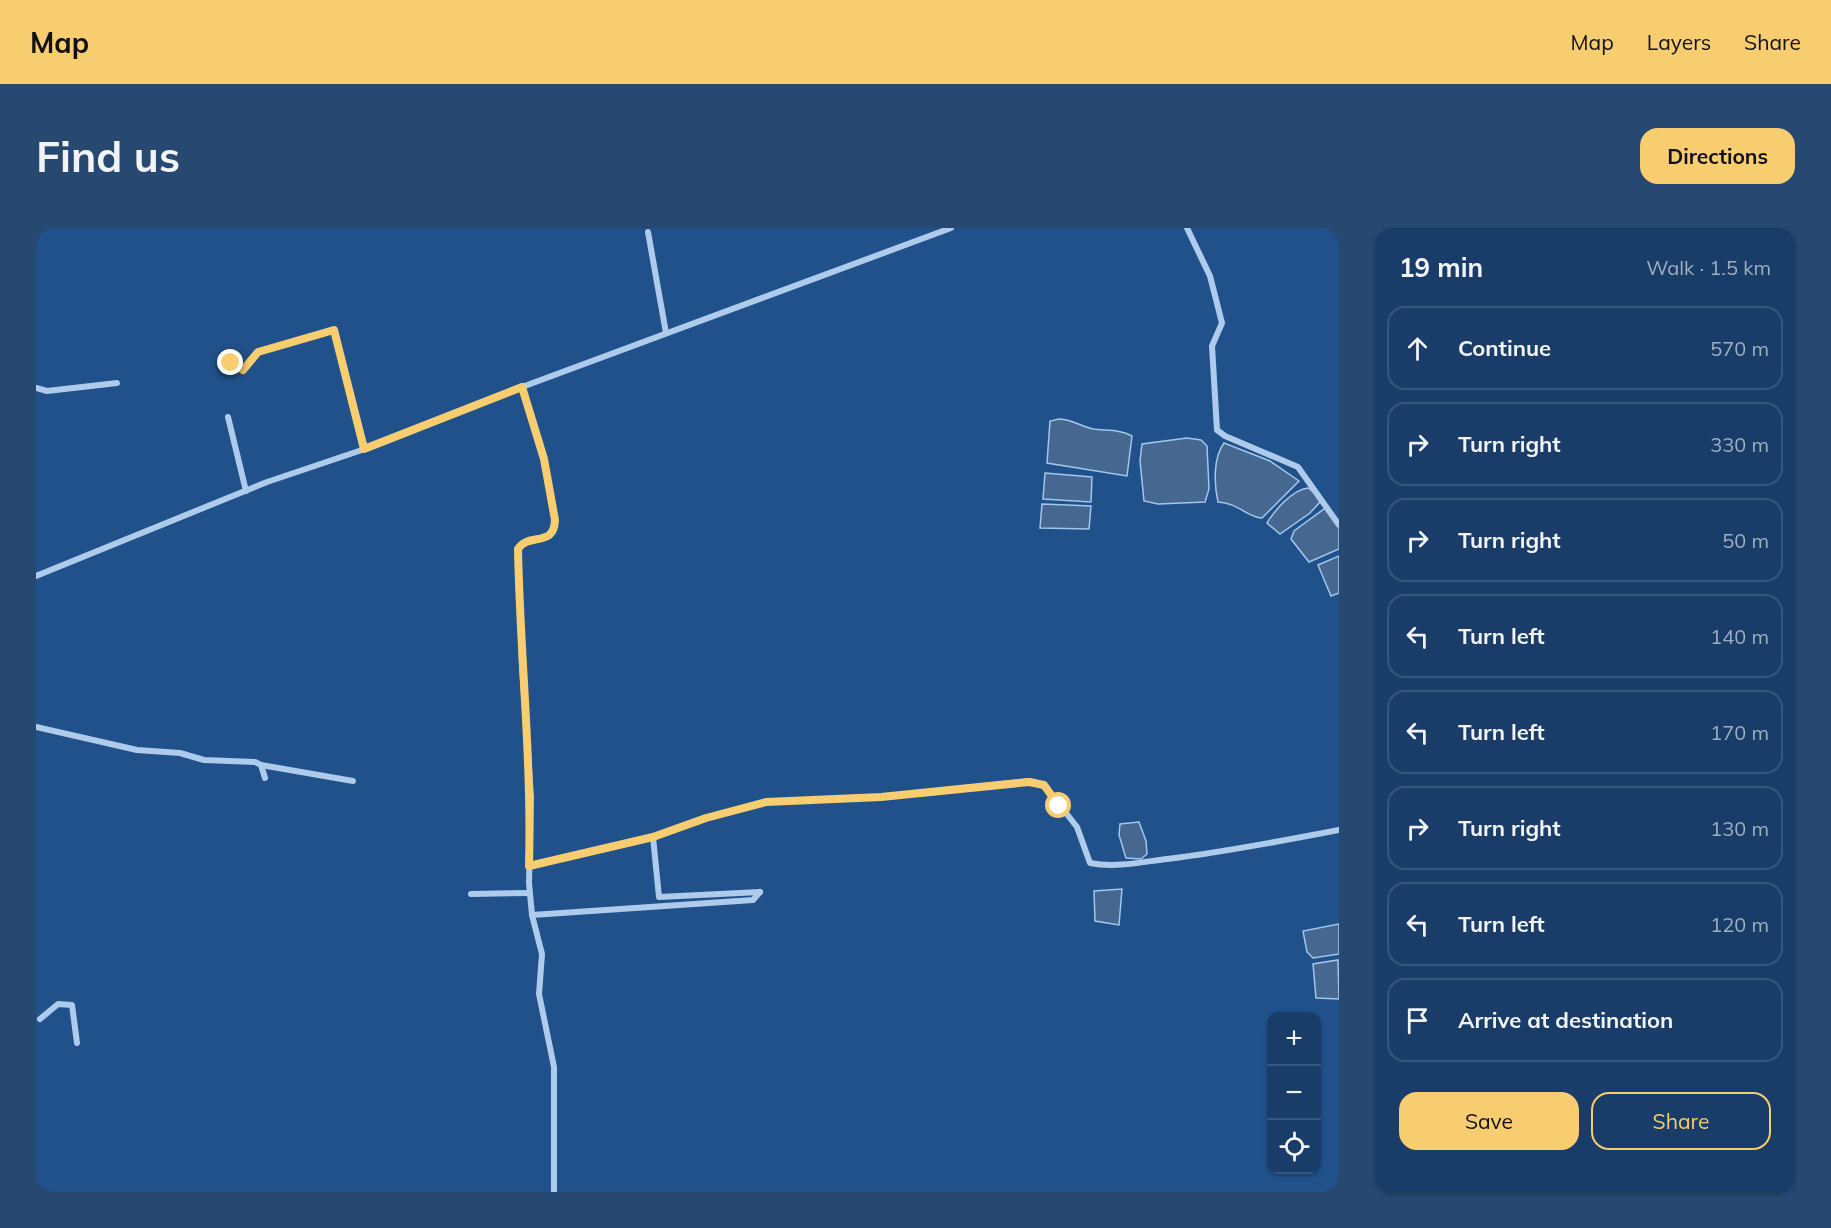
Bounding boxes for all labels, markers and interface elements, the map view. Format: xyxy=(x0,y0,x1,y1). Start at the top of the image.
text: Map xyxy=(30,25,89,60)
text: Map xyxy=(1571,29,1614,55)
text: Layers xyxy=(1647,29,1711,55)
text: Share xyxy=(1744,29,1801,55)
button: Directions xyxy=(1640,128,1795,184)
text: Find us xyxy=(36,130,180,183)
text: 19 min xyxy=(1399,251,1483,284)
text: Walk · 1.5 km xyxy=(1646,255,1771,280)
icon: ahead xyxy=(1401,332,1434,365)
text: Continue xyxy=(1458,334,1551,362)
text: 570 m xyxy=(1710,336,1769,361)
route end xyxy=(217,349,243,375)
icon: right xyxy=(1401,428,1434,461)
text: Turn right xyxy=(1458,430,1561,458)
text: 330 m xyxy=(1710,432,1769,457)
icon: right xyxy=(1401,524,1434,557)
text: Turn right xyxy=(1458,526,1561,554)
text: 50 m xyxy=(1722,528,1769,553)
icon: left xyxy=(1401,620,1434,653)
text: Turn left xyxy=(1458,622,1545,650)
text: 140 m xyxy=(1710,624,1769,649)
icon: left xyxy=(1401,716,1434,749)
text: Turn left xyxy=(1458,718,1545,746)
text: 170 m xyxy=(1710,720,1769,745)
route start xyxy=(1045,792,1071,818)
icon: right xyxy=(1401,812,1434,845)
text: Turn right xyxy=(1458,814,1561,842)
text: 130 m xyxy=(1710,816,1769,841)
icon: left xyxy=(1401,908,1434,941)
text: Turn left xyxy=(1458,910,1545,938)
text: 120 m xyxy=(1710,912,1769,937)
icon: arrive xyxy=(1401,1004,1434,1037)
text: Arrive at destination xyxy=(1458,1006,1673,1034)
map controls xyxy=(1267,1012,1321,1174)
button: + xyxy=(1267,1012,1321,1066)
button: − xyxy=(1267,1066,1321,1120)
button: Save xyxy=(1399,1092,1579,1150)
button: Share xyxy=(1591,1092,1771,1150)
button: locate xyxy=(1267,1120,1321,1174)

